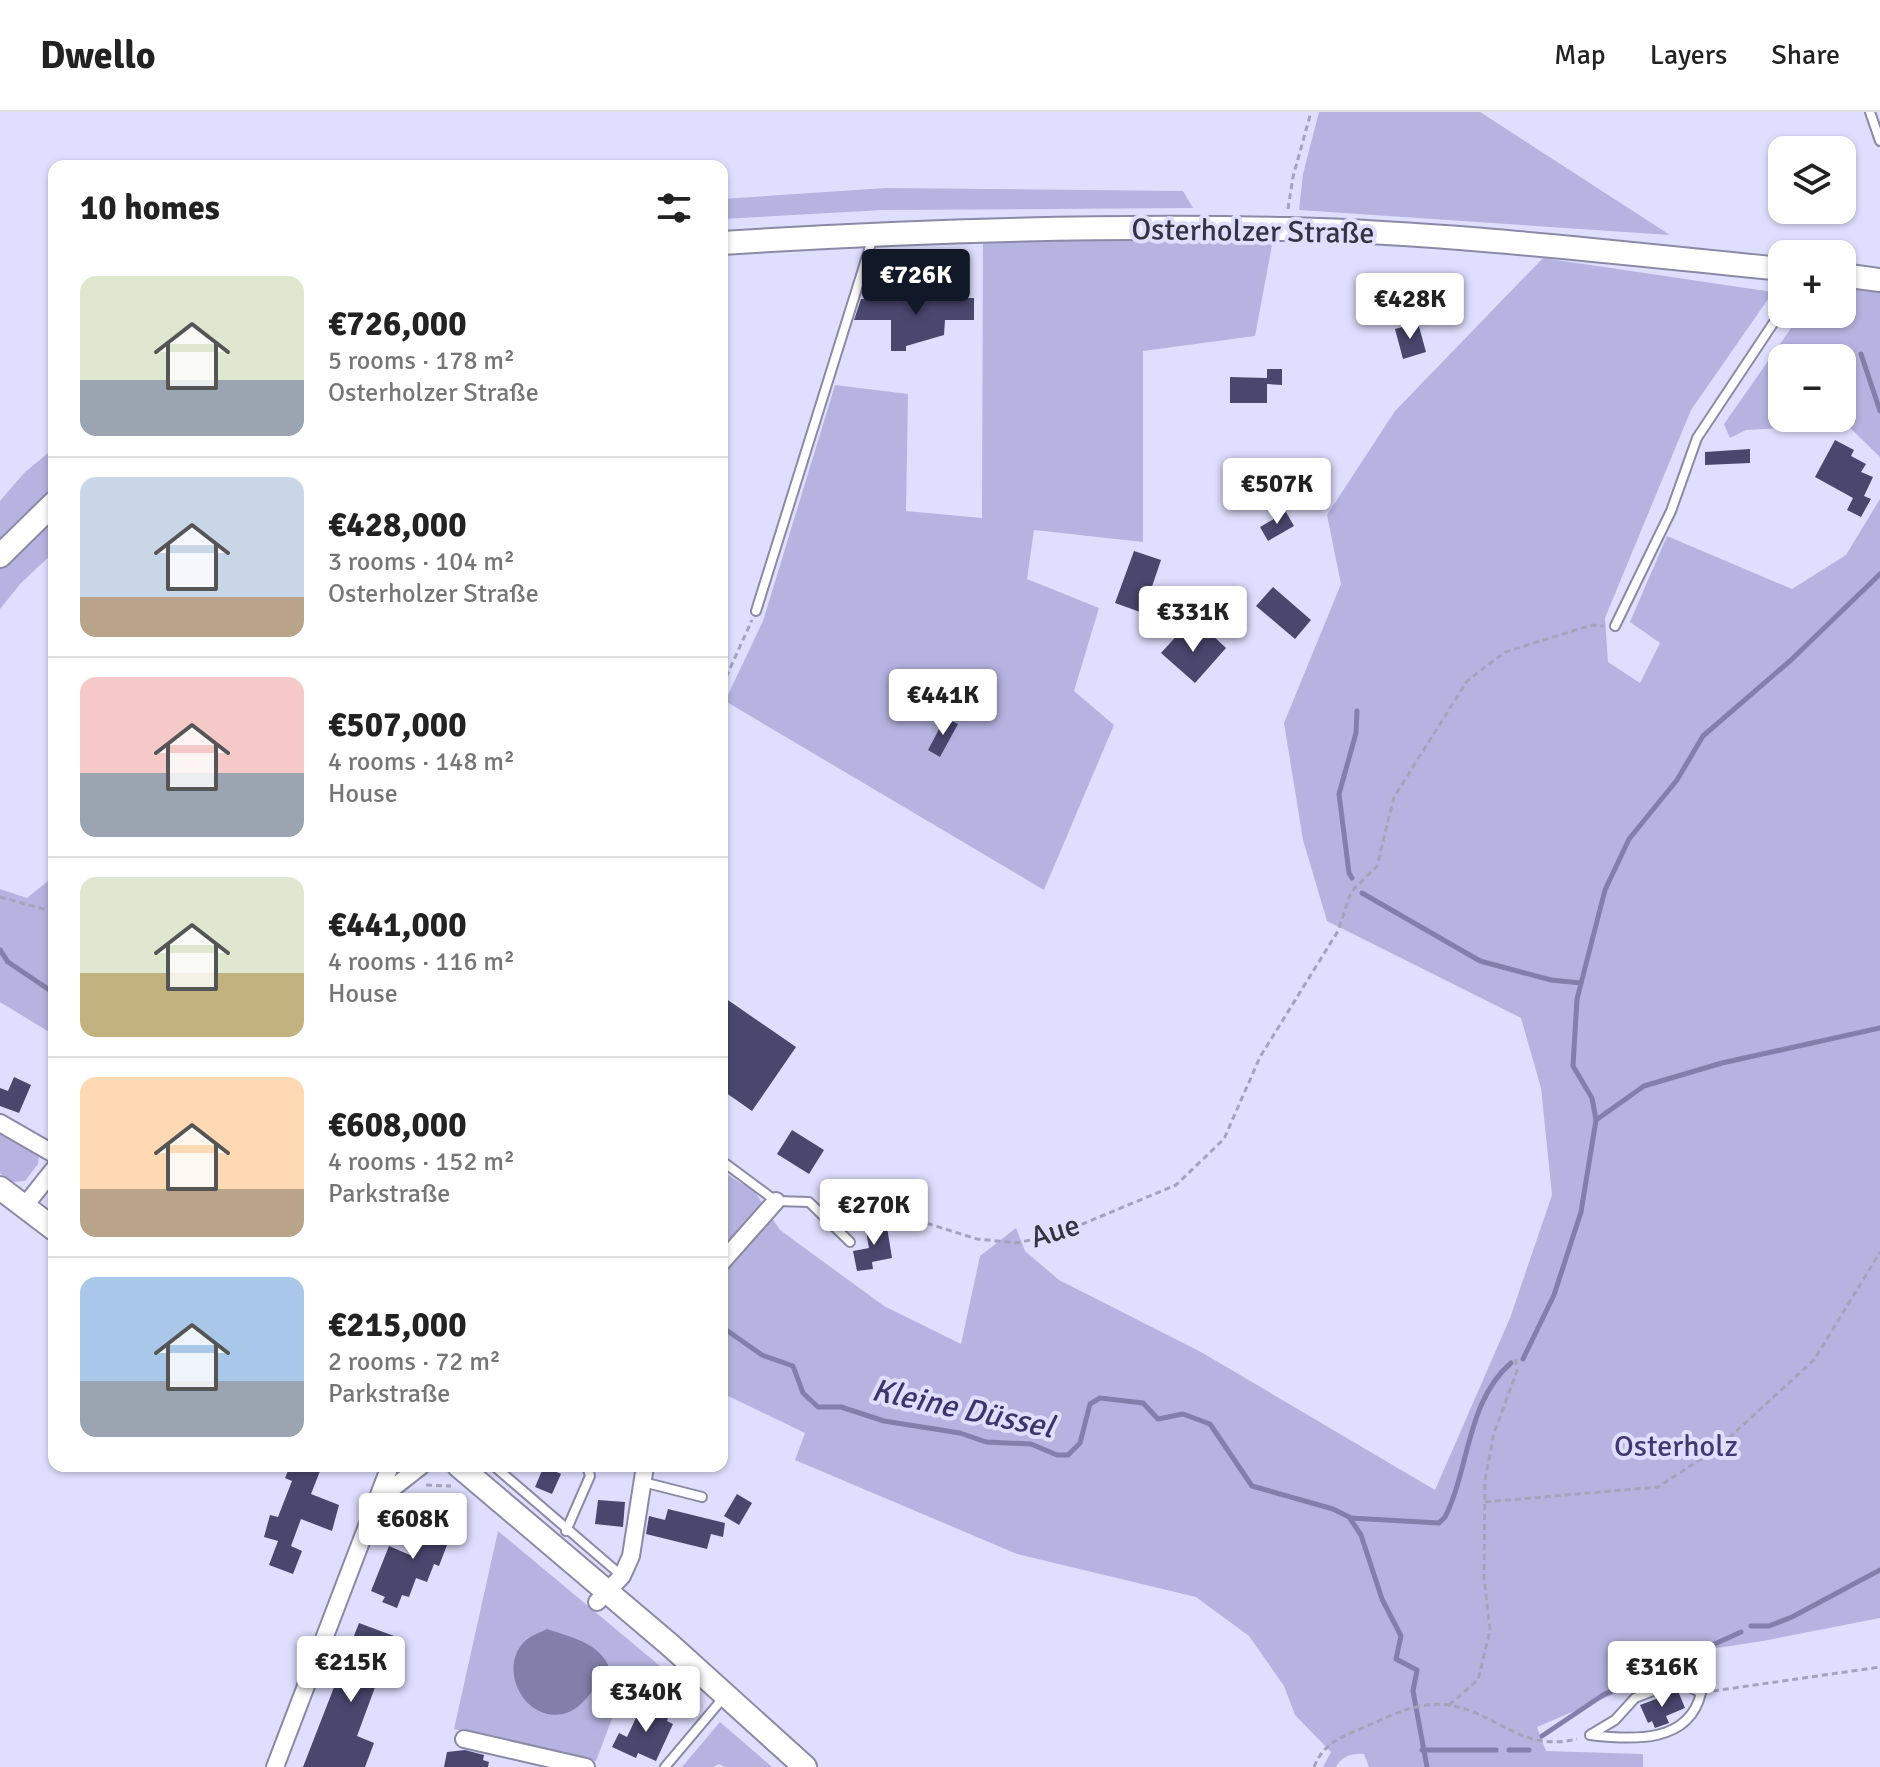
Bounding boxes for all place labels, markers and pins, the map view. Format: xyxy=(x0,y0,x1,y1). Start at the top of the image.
pin: €726K xyxy=(860,249,972,317)
pin: €428K xyxy=(1354,273,1466,341)
pin: €507K xyxy=(1221,458,1333,526)
pin: €331K xyxy=(1137,586,1249,654)
pin: €441K xyxy=(887,669,999,737)
pin: €270K xyxy=(818,1179,930,1247)
pin: €608K xyxy=(357,1493,469,1561)
pin: €215K xyxy=(295,1636,407,1704)
pin: €316K xyxy=(1606,1641,1718,1709)
pin: €340K xyxy=(590,1666,702,1734)

